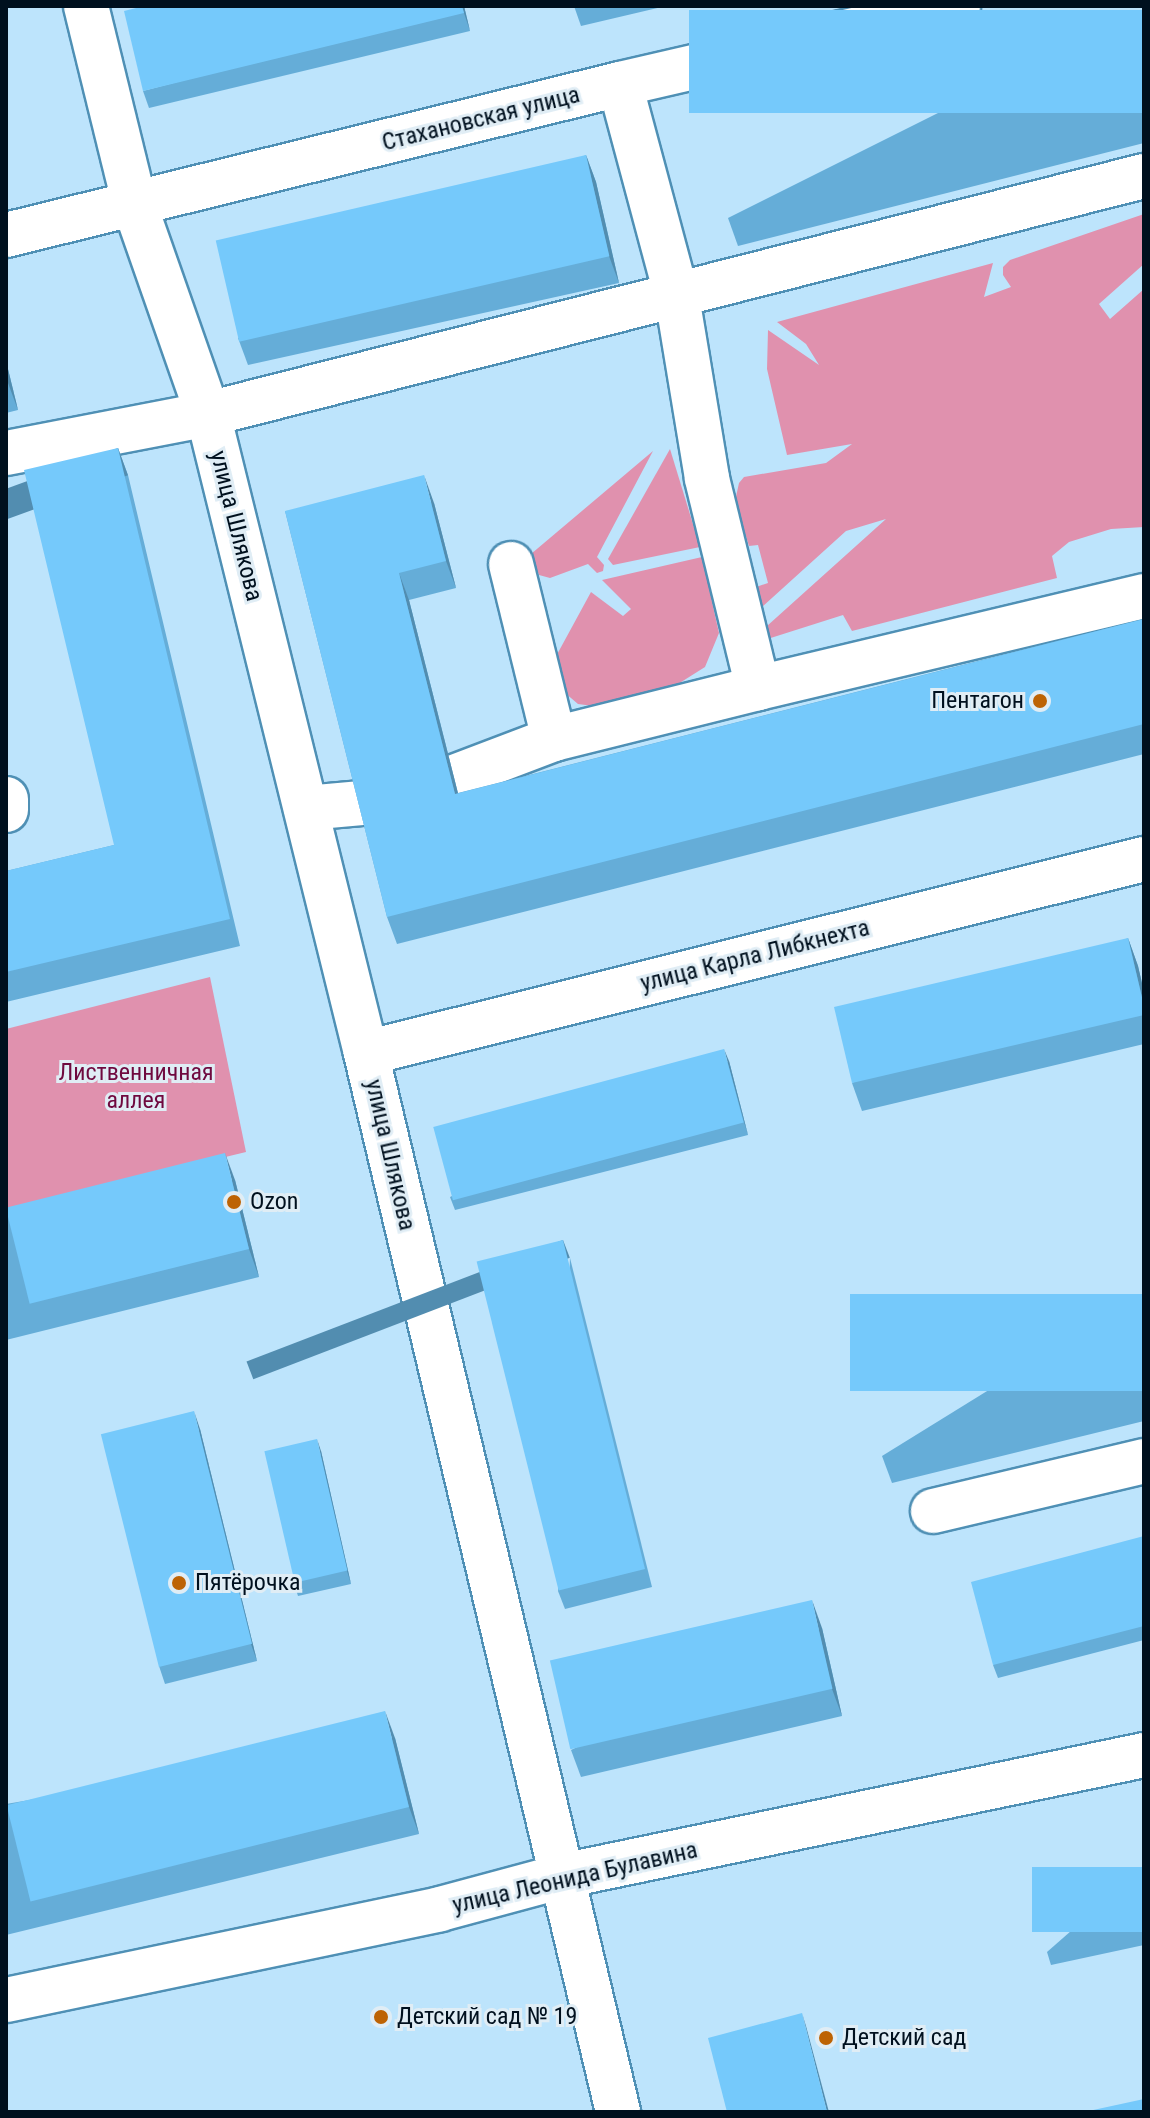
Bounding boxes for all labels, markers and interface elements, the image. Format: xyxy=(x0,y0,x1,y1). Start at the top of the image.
street label: Стахановская улица xyxy=(379,81,583,157)
street label: улица Шлякова xyxy=(203,448,269,604)
place label: Пентагон xyxy=(931,687,1024,715)
marker: Пентагон xyxy=(1031,692,1049,710)
street label: улица Карла Либкнехта xyxy=(638,914,872,998)
park label: Лиственничная аллея xyxy=(58,1059,214,1115)
street label: улица Шлякова xyxy=(359,1077,421,1233)
place label: Ozon xyxy=(250,1188,298,1216)
marker: Ozon xyxy=(225,1193,243,1211)
place label: Пятёрочка xyxy=(195,1569,300,1597)
marker: Пятёрочка xyxy=(170,1574,188,1592)
street label: улица Леонида Булавина xyxy=(450,1836,700,1920)
place label: Детский сад № 19 xyxy=(397,2003,577,2031)
marker: Детский сад № 19 xyxy=(372,2008,390,2026)
place label: Детский сад xyxy=(842,2024,966,2052)
marker: Детский сад xyxy=(817,2029,835,2047)

